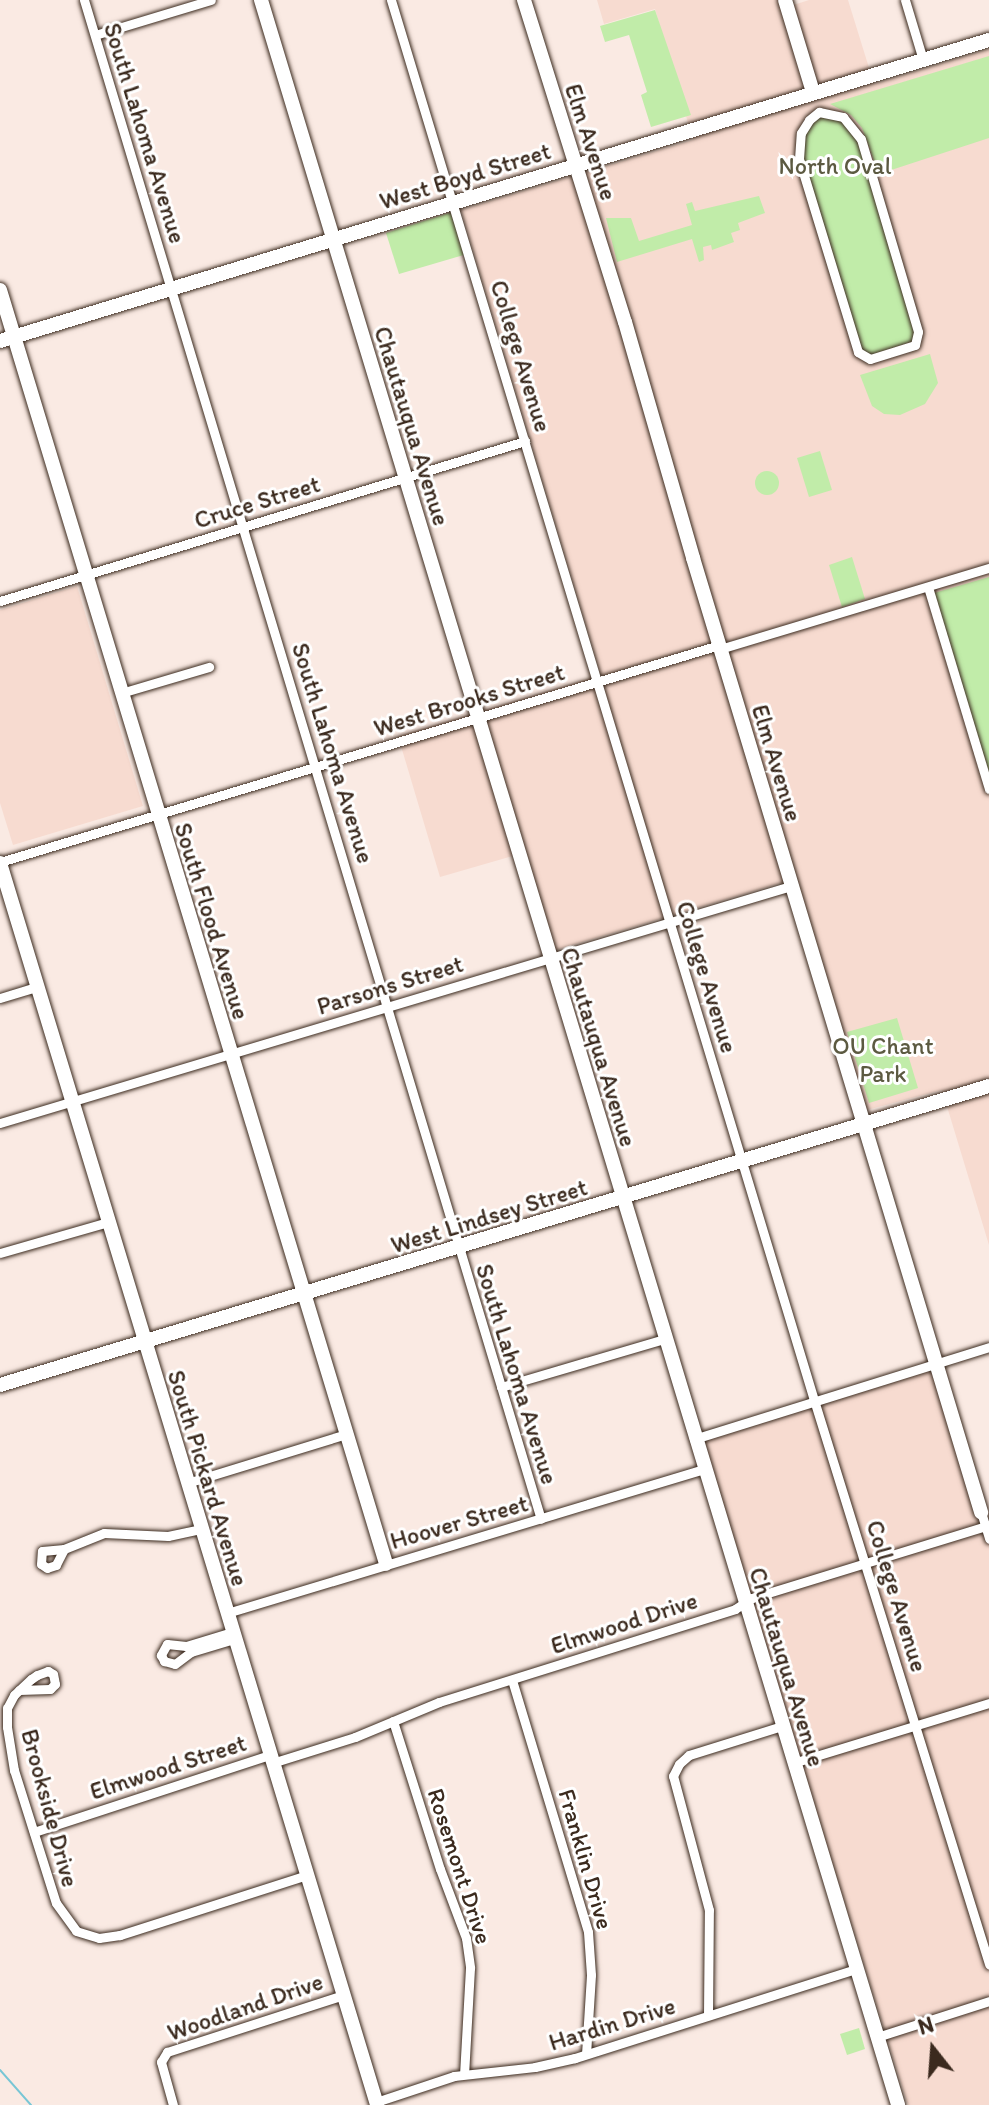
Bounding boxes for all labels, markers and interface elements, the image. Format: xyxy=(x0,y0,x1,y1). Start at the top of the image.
street label: South Lahoma Avenue xyxy=(98,20,192,246)
street label: Elm Avenue xyxy=(559,81,623,203)
street label: West Boyd Street xyxy=(376,136,554,216)
park label: North Oval xyxy=(779,152,891,180)
street label: College Avenue xyxy=(484,277,558,435)
street label: Chautauqua Avenue xyxy=(368,323,456,529)
street label: Cruce Street xyxy=(191,469,323,535)
street label: South Lahoma Avenue xyxy=(286,640,380,866)
street label: West Brooks Street xyxy=(370,657,568,743)
street label: Elm Avenue xyxy=(746,702,808,824)
street label: South Flood Avenue xyxy=(169,820,255,1022)
street label: College Avenue xyxy=(670,898,744,1056)
street label: Chautauqua Avenue xyxy=(555,944,643,1150)
street label: Parsons Street xyxy=(314,949,466,1021)
park label: OU Chant Park xyxy=(832,1032,934,1088)
street label: West Lindsey Street xyxy=(388,1173,590,1259)
street label: South Lahoma Avenue xyxy=(470,1261,564,1487)
street label: South Pickard Avenue xyxy=(161,1367,255,1589)
street label: Hoover Street xyxy=(387,1489,531,1555)
street label: College Avenue xyxy=(860,1517,934,1675)
street label: Chautauqua Avenue xyxy=(743,1564,831,1770)
street label: Elmwood Drive xyxy=(547,1586,701,1660)
street label: Brookside Drive xyxy=(15,1726,85,1890)
street label: Elmwood Street xyxy=(86,1728,250,1806)
street label: Rosemont Drive xyxy=(421,1784,499,1948)
street label: Franklin Drive xyxy=(552,1786,620,1932)
street label: Woodland Drive xyxy=(163,1967,327,2047)
street label: Hardin Drive xyxy=(545,1991,679,2057)
north arrow xyxy=(893,2009,973,2089)
text: N xyxy=(915,2010,937,2041)

